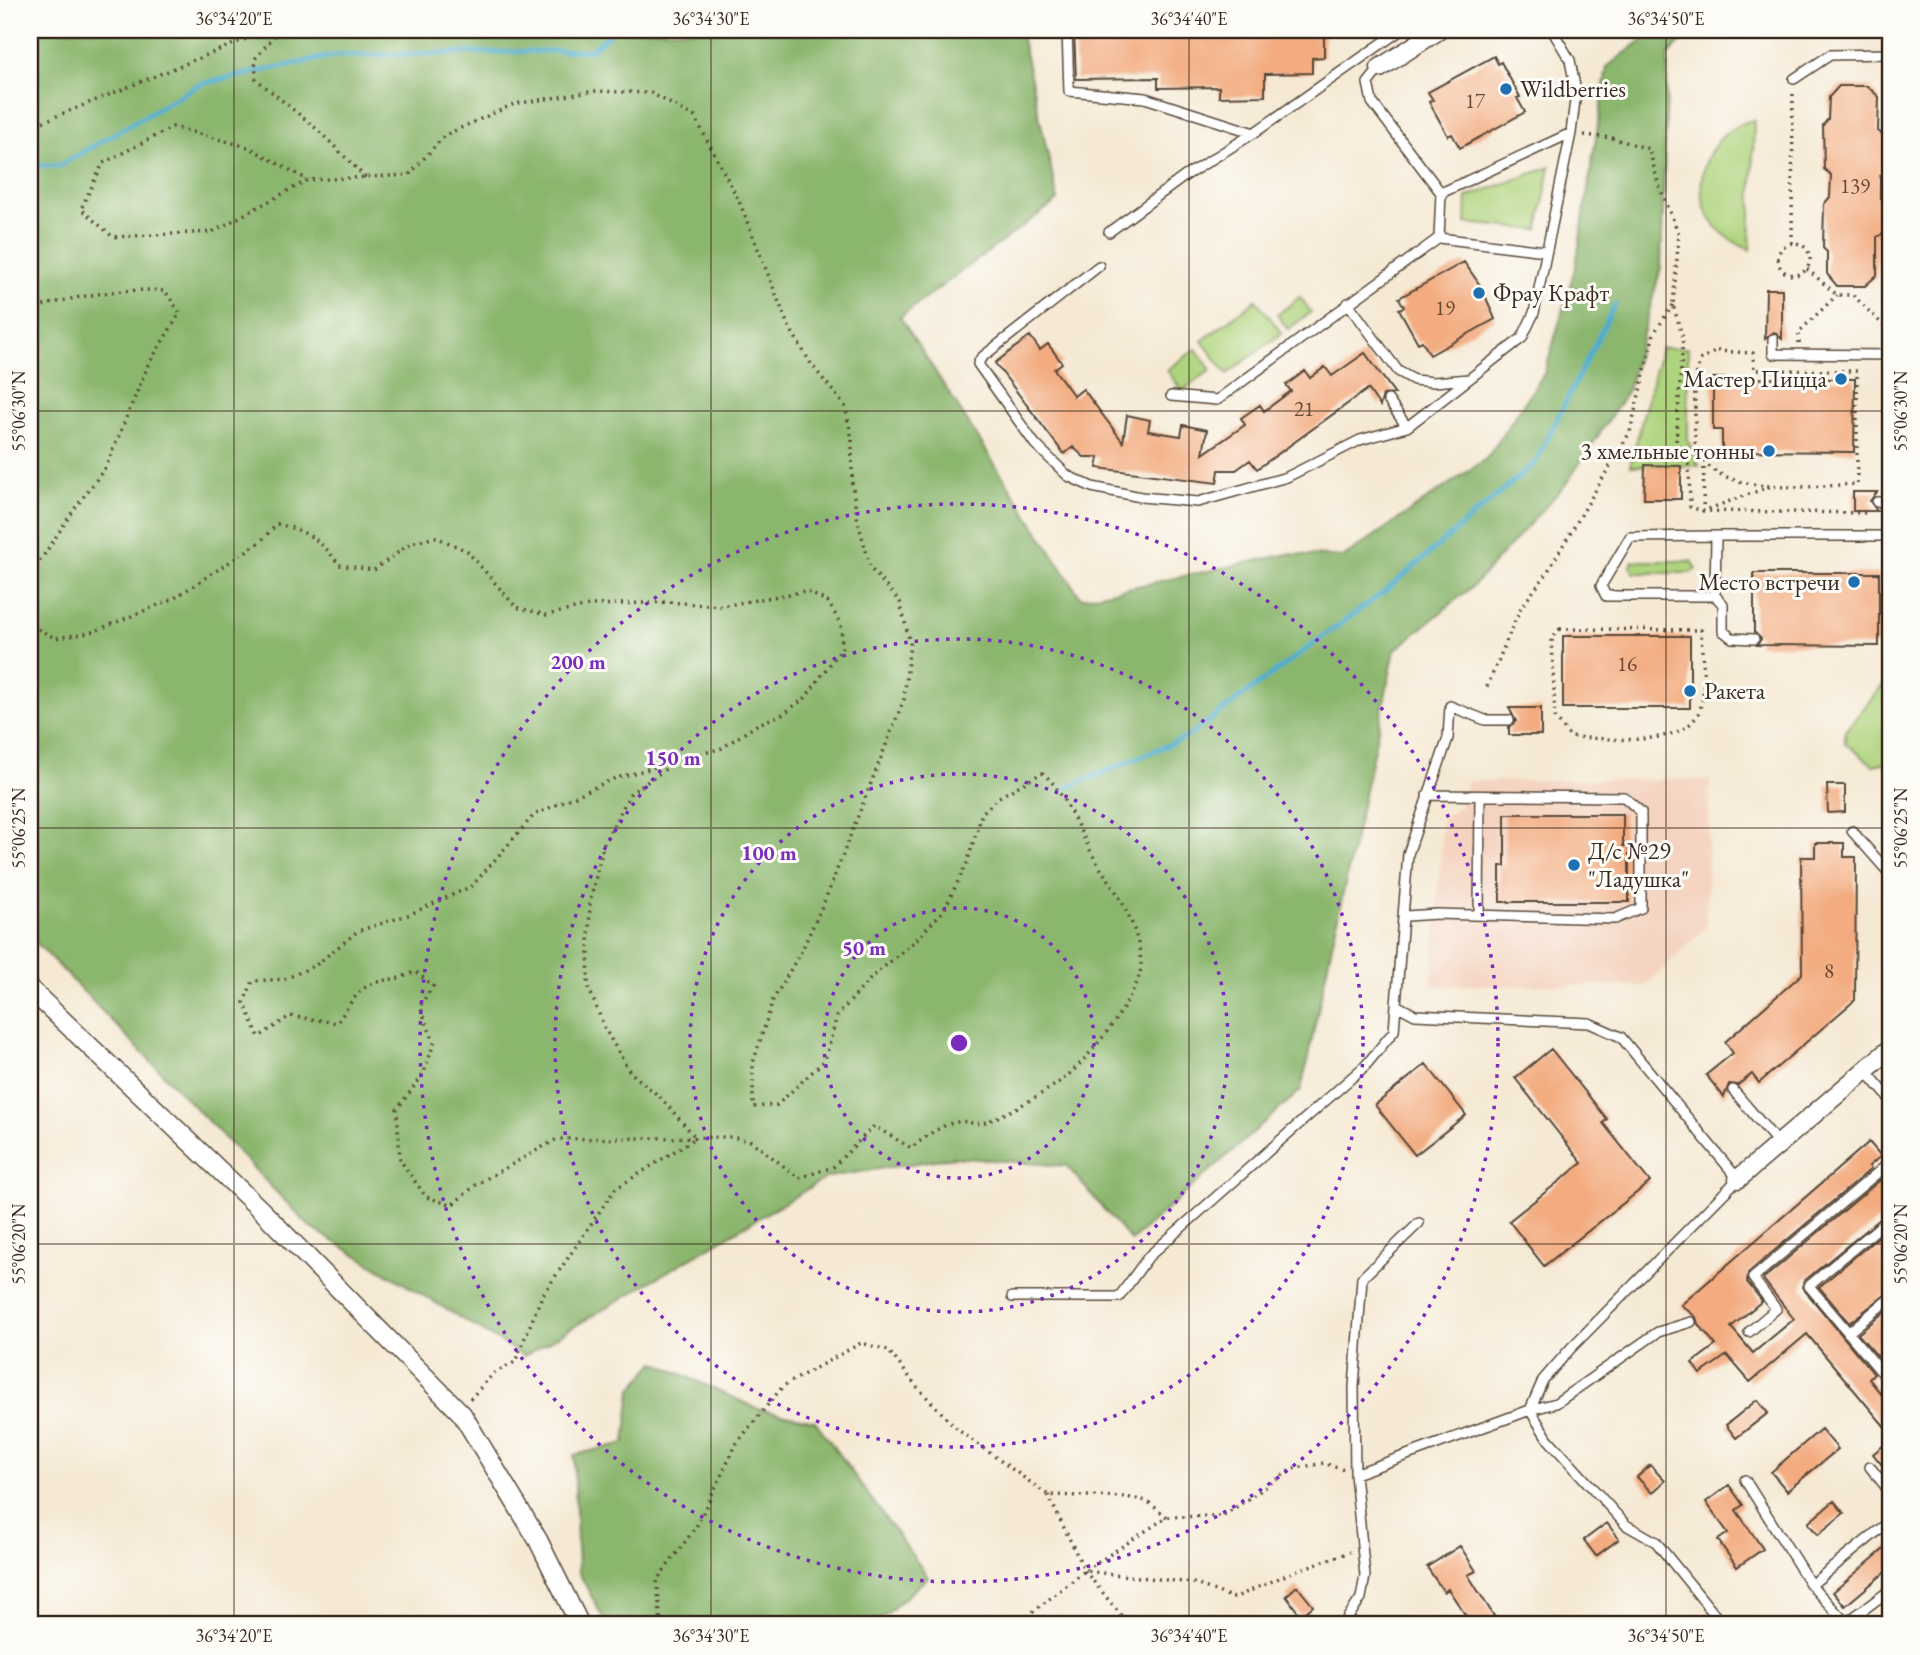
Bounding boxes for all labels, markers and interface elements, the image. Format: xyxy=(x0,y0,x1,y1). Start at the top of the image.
text: 36°34'20"E xyxy=(196,7,272,30)
text: 36°34'30"E xyxy=(673,7,749,30)
text: 36°34'40"E xyxy=(1151,7,1227,30)
text: 36°34'50"E xyxy=(1628,7,1704,30)
place label: Wildberries xyxy=(1520,73,1626,104)
marker: Wildberries xyxy=(1498,81,1514,97)
house number: 17 xyxy=(1465,87,1486,114)
house number: 139 xyxy=(1840,172,1870,199)
place label: Фрау Крафт xyxy=(1493,277,1609,308)
marker: Фрау Крафт xyxy=(1471,285,1487,301)
house number: 19 xyxy=(1435,294,1455,321)
place label: Мастер Пицца xyxy=(1683,363,1827,394)
text: 55°06'30"N xyxy=(7,370,30,451)
text: 55°06'30"N xyxy=(1889,370,1912,451)
marker: Мастер Пицца xyxy=(1833,371,1849,387)
house number: 21 xyxy=(1294,395,1314,422)
place label: 3 хмельные тонны xyxy=(1580,435,1755,466)
marker: 3 хмельные тонны xyxy=(1761,443,1777,459)
place label: Место встречи xyxy=(1698,566,1840,597)
marker: Место встречи xyxy=(1846,574,1862,590)
text: 200 m xyxy=(550,648,606,675)
house number: 16 xyxy=(1617,650,1637,677)
place label: Ракета xyxy=(1704,675,1766,706)
marker: Ракета xyxy=(1682,683,1698,699)
text: 150 m xyxy=(645,744,701,771)
text: 55°06'25"N xyxy=(7,787,30,868)
text: 55°06'25"N xyxy=(1889,787,1912,868)
place label: Д/с №29 "Ладушка" xyxy=(1588,835,1689,894)
text: 100 m xyxy=(741,839,797,866)
marker: Д/с №29 "Ладушка" xyxy=(1566,857,1582,873)
text: 50 m xyxy=(842,934,886,961)
house number: 8 xyxy=(1824,957,1834,984)
centre of rings xyxy=(947,1031,971,1055)
text: 55°06'20"N xyxy=(7,1203,30,1284)
text: 55°06'20"N xyxy=(1889,1203,1912,1284)
text: 36°34'20"E xyxy=(196,1624,272,1647)
text: 36°34'30"E xyxy=(673,1624,749,1647)
text: 36°34'40"E xyxy=(1151,1624,1227,1647)
text: 36°34'50"E xyxy=(1628,1624,1704,1647)

